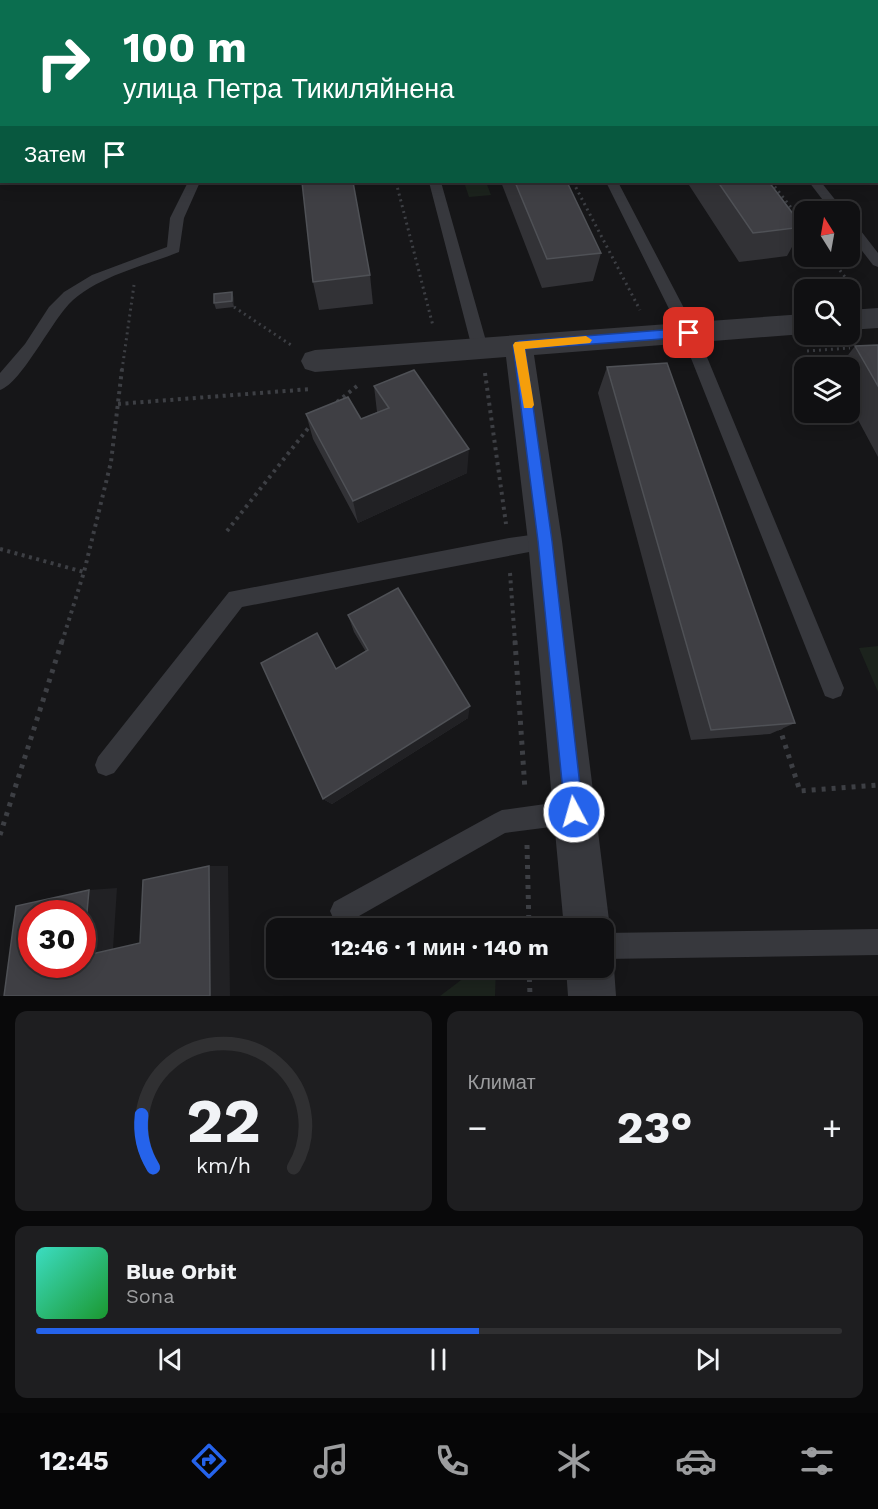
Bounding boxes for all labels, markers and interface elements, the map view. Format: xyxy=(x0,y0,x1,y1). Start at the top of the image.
text: 100 m xyxy=(123,23,247,72)
icon: right xyxy=(24,24,102,102)
text: улица Петра Тикиляйнена xyxy=(123,73,454,105)
icon: arrive xyxy=(98,138,131,171)
text: Затем xyxy=(24,142,86,167)
north arrow xyxy=(794,201,860,267)
map controls xyxy=(794,201,860,423)
button: search xyxy=(794,279,860,345)
pin xyxy=(663,307,714,358)
icon: arrive xyxy=(672,316,705,349)
button: layers xyxy=(794,357,860,423)
position arrow xyxy=(542,780,606,844)
speed limit sign: 30 xyxy=(18,900,96,978)
text: 12:46 · 1 мин · 140 m xyxy=(331,935,549,960)
text: Климат xyxy=(468,1070,536,1094)
text: 22 xyxy=(186,1084,260,1157)
text: 23° xyxy=(617,1101,693,1154)
text: − xyxy=(468,1108,487,1147)
text: + xyxy=(822,1108,842,1147)
text: km/h xyxy=(196,1153,251,1178)
text: Blue Orbit xyxy=(126,1259,236,1284)
text: Sona xyxy=(126,1284,175,1308)
icon: previous xyxy=(154,1343,187,1376)
icon: pause xyxy=(422,1343,455,1376)
icon: next xyxy=(691,1343,724,1376)
icon: directions xyxy=(188,1440,230,1482)
icon: music xyxy=(310,1440,352,1482)
icon: phone xyxy=(431,1440,473,1482)
icon: climate xyxy=(553,1440,595,1482)
icon: car xyxy=(675,1440,717,1482)
icon: filters xyxy=(796,1440,838,1482)
text: 12:45 xyxy=(40,1445,109,1477)

